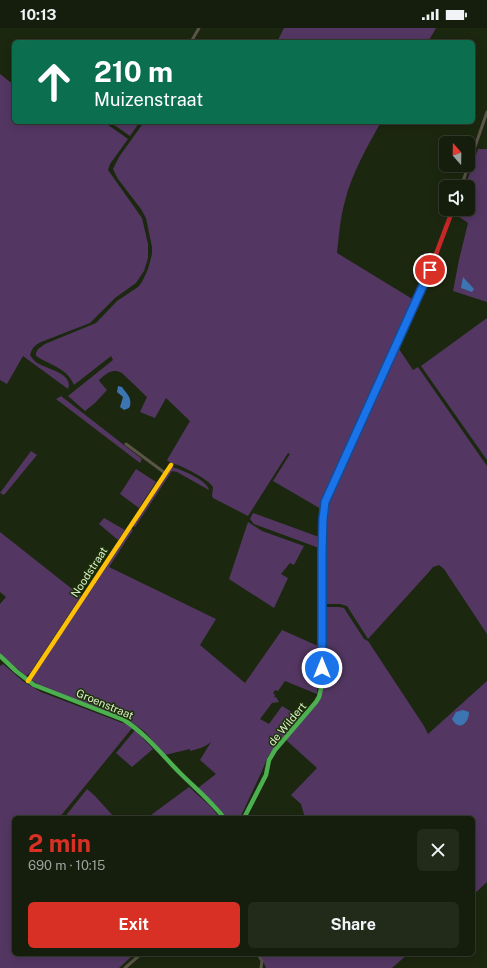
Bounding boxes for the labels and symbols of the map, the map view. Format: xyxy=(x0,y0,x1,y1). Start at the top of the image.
north arrow xyxy=(439,136,475,172)
pin xyxy=(413,253,447,287)
street label: Noodstraat xyxy=(68,545,110,599)
position arrow xyxy=(301,647,343,689)
street label: Groenstraat xyxy=(75,687,135,721)
street label: de Wildert xyxy=(265,700,309,748)

